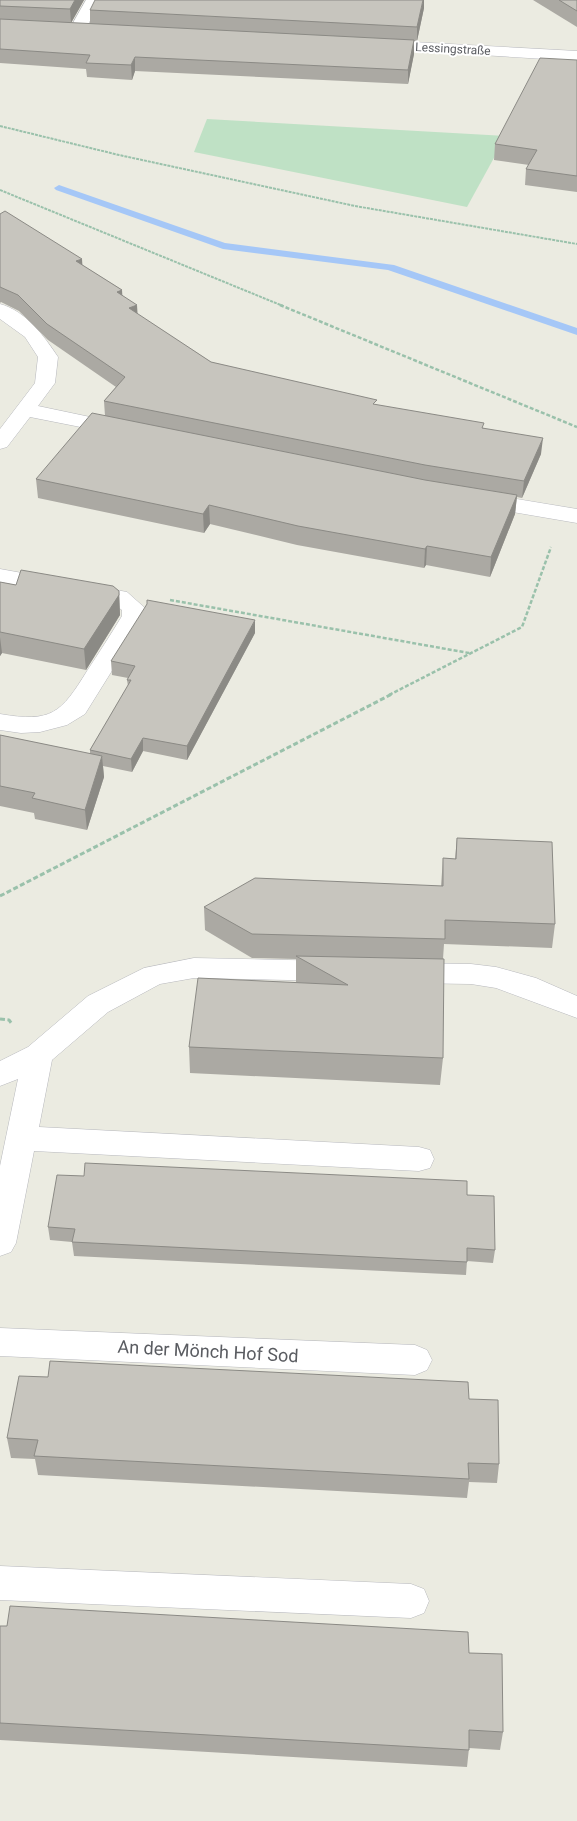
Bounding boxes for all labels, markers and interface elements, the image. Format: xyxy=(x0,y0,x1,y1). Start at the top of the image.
street label: Lessingstraße xyxy=(415,40,491,58)
street label: An der Mönch Hof Sod xyxy=(117,1336,299,1366)

